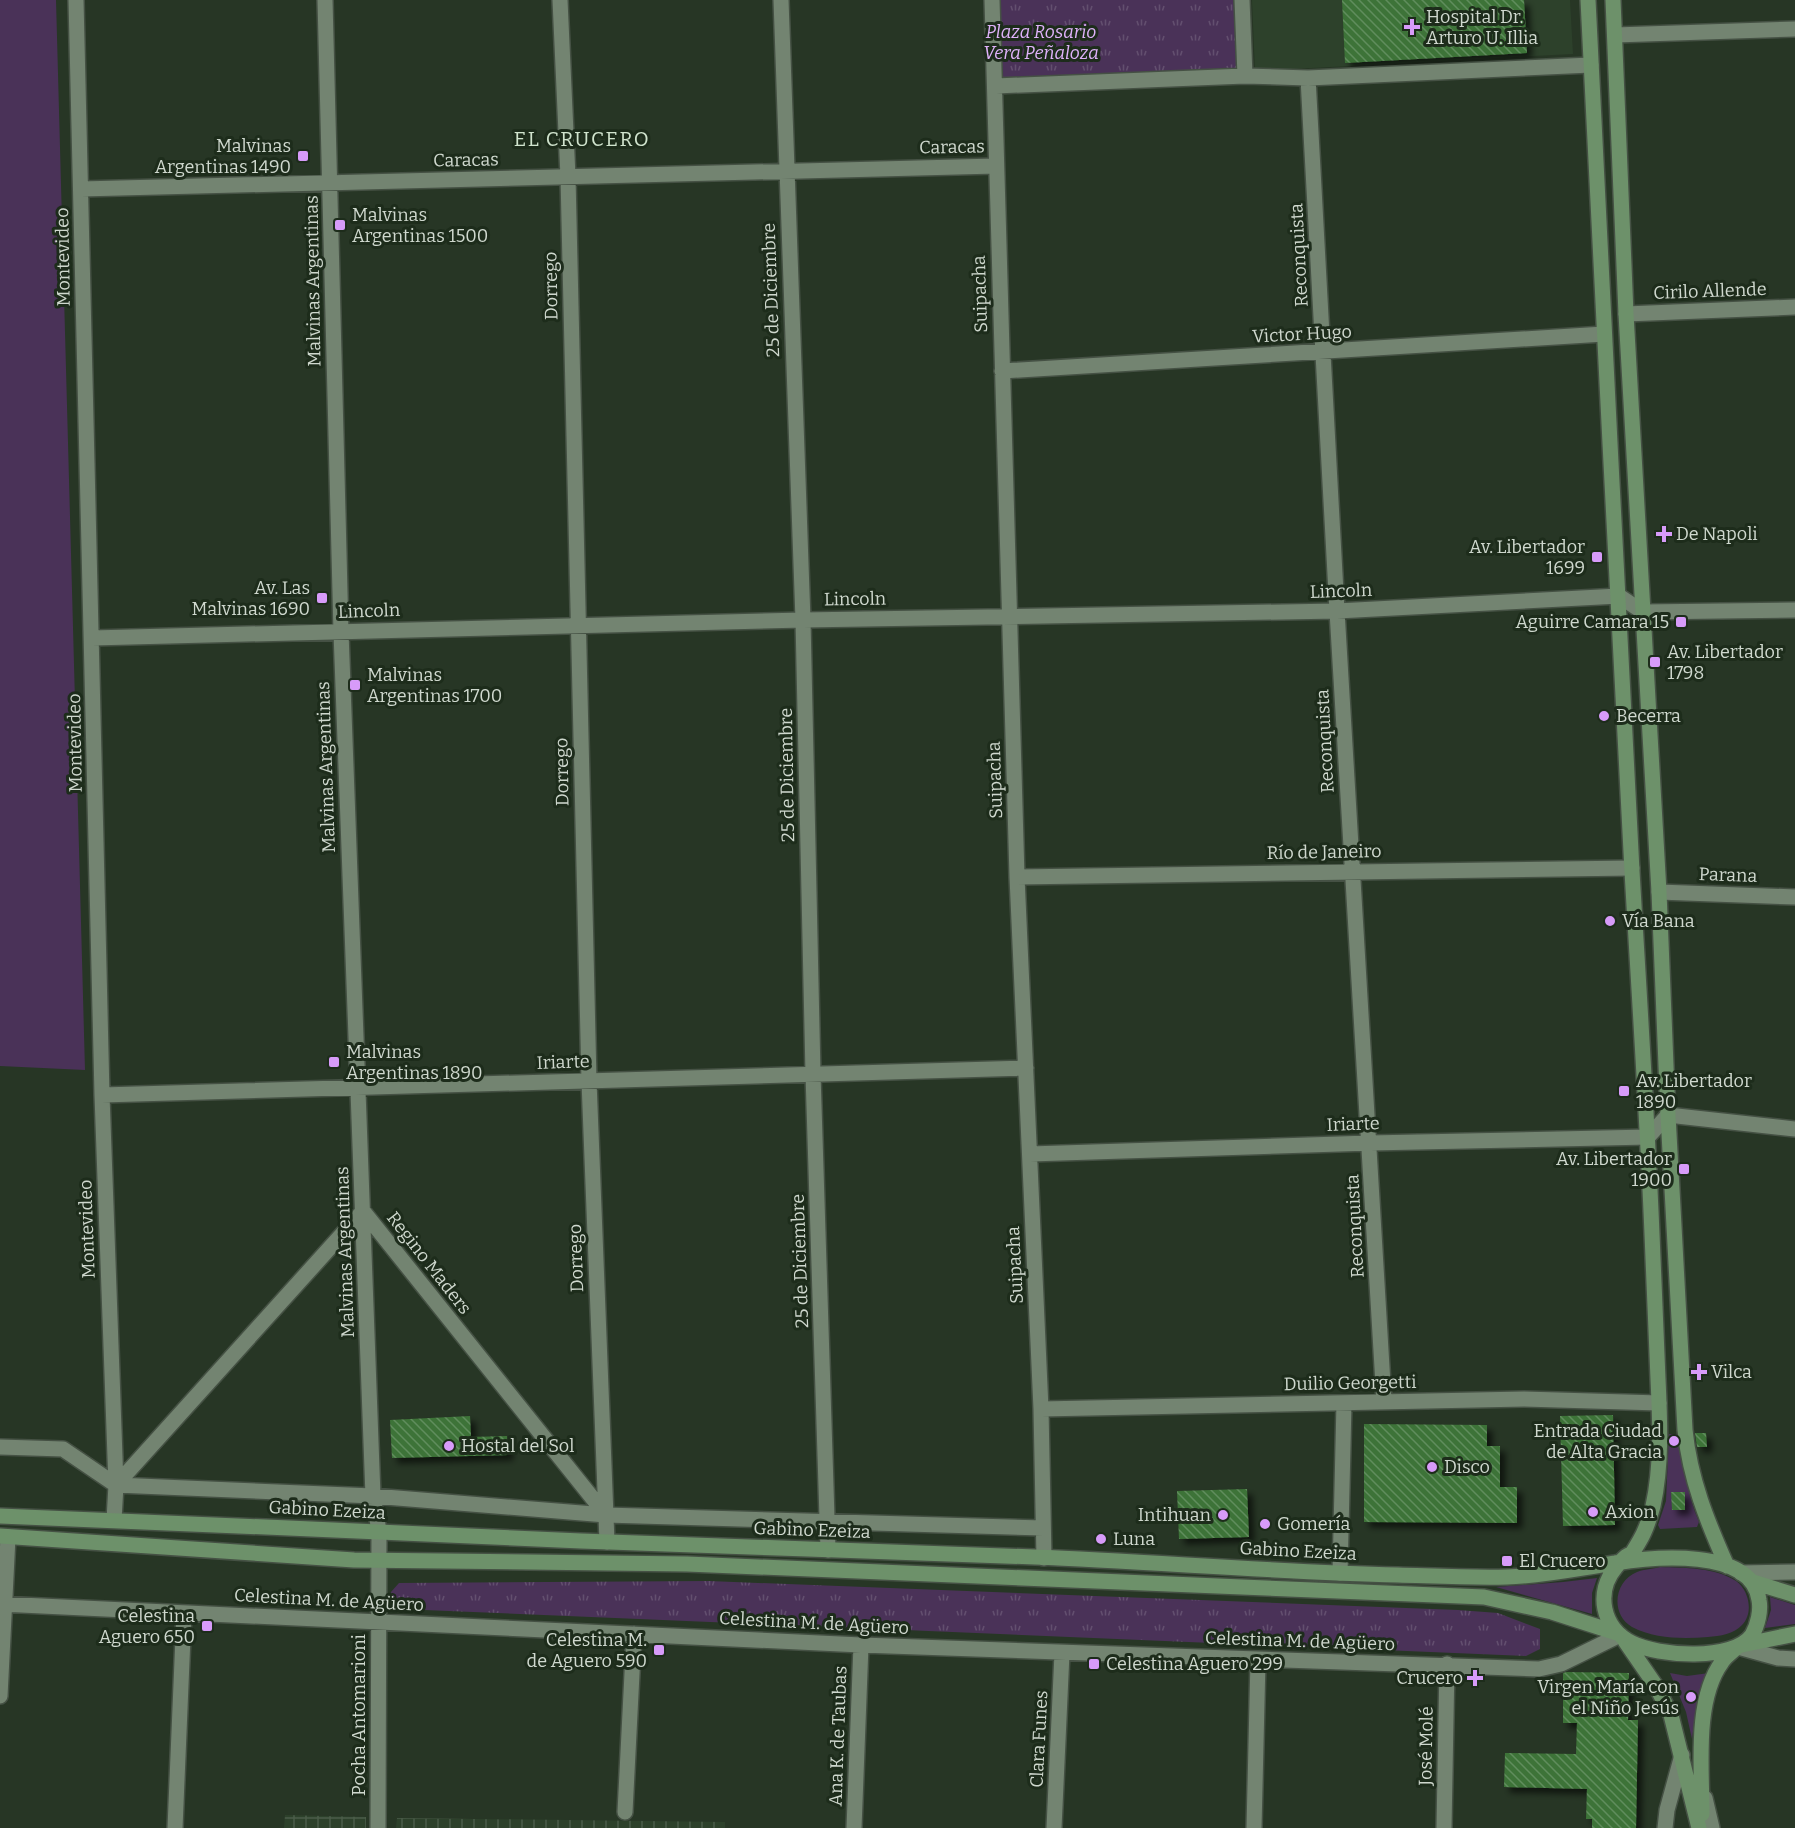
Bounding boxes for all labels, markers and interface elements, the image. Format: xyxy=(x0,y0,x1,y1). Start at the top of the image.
place label: Hospital Dr. Arturo U. Illia xyxy=(1426,6,1538,49)
marker: Hospital Dr. Arturo U. Illia xyxy=(1403,18,1421,36)
park label: Plaza Rosario Vera Peñaloza xyxy=(983,21,1099,64)
district label: EL CRUCERO xyxy=(514,127,650,151)
place label: Malvinas Argentinas 1490 xyxy=(155,135,291,178)
street label: Caracas xyxy=(919,135,985,159)
street label: Caracas xyxy=(433,148,499,172)
marker: Malvinas Argentinas 1490 xyxy=(296,149,310,163)
street label: Malvinas Argentinas xyxy=(301,195,325,367)
street label: Reconquista xyxy=(1285,203,1313,307)
place label: Malvinas Argentinas 1500 xyxy=(352,204,488,247)
street label: Montevideo xyxy=(51,207,75,307)
marker: Malvinas Argentinas 1500 xyxy=(333,218,347,232)
street label: 25 de Diciembre xyxy=(758,223,784,357)
street label: Dorrego xyxy=(539,252,563,320)
street label: Suipacha xyxy=(968,255,992,333)
street label: Cirilo Allende xyxy=(1653,278,1767,304)
street label: Victor Hugo xyxy=(1252,320,1352,348)
place label: De Napoli xyxy=(1676,523,1758,545)
marker: De Napoli xyxy=(1657,527,1671,541)
place label: Av. Libertador 1699 xyxy=(1469,536,1585,579)
marker: Av. Libertador 1699 xyxy=(1590,550,1604,564)
place label: Av. Las Malvinas 1690 xyxy=(191,577,310,620)
street label: Lincoln xyxy=(1310,579,1373,603)
street label: Lincoln xyxy=(824,587,887,611)
marker: Av. Las Malvinas 1690 xyxy=(315,591,329,605)
street label: Lincoln xyxy=(338,599,401,623)
place label: Aguirre Camara 15 xyxy=(1516,611,1669,633)
marker: Aguirre Camara 15 xyxy=(1674,615,1688,629)
place label: Av. Libertador 1798 xyxy=(1667,641,1783,684)
marker: Av. Libertador 1798 xyxy=(1648,655,1662,669)
place label: Malvinas Argentinas 1700 xyxy=(367,664,502,707)
marker: Malvinas Argentinas 1700 xyxy=(348,678,362,692)
street label: Malvinas Argentinas xyxy=(312,681,340,853)
street label: Reconquista xyxy=(1311,689,1339,793)
street label: Montevideo xyxy=(63,693,87,793)
place label: Becerra xyxy=(1616,705,1681,727)
street label: 25 de Diciembre xyxy=(775,708,799,842)
marker: Becerra xyxy=(1597,709,1611,723)
street label: Dorrego xyxy=(550,738,574,806)
street label: Suipacha xyxy=(983,741,1007,819)
street label: Río de Janeiro xyxy=(1266,840,1382,864)
street label: Parana xyxy=(1698,863,1758,887)
place label: Vía Bana xyxy=(1622,910,1695,932)
marker: Vía Bana xyxy=(1603,914,1617,928)
place label: Malvinas Argentinas 1890 xyxy=(346,1041,483,1084)
street label: Iriarte xyxy=(536,1050,590,1074)
marker: Malvinas Argentinas 1890 xyxy=(327,1055,341,1069)
place label: Av. Libertador 1890 xyxy=(1636,1070,1752,1113)
marker: Av. Libertador 1890 xyxy=(1617,1084,1631,1098)
street label: Iriarte xyxy=(1326,1112,1380,1136)
place label: Av. Libertador 1900 xyxy=(1556,1148,1672,1191)
marker: Av. Libertador 1900 xyxy=(1677,1162,1691,1176)
street label: Malvinas Argentinas xyxy=(331,1166,359,1338)
street label: Reconquista xyxy=(1341,1174,1369,1278)
street label: Montevideo xyxy=(74,1179,100,1279)
street label: 25 de Diciembre xyxy=(787,1194,813,1328)
street label: Regino Maders xyxy=(382,1207,476,1319)
street label: Dorrego xyxy=(564,1223,588,1293)
street label: Suipacha xyxy=(1002,1226,1028,1304)
place label: Vilca xyxy=(1711,1361,1752,1383)
marker: Vilca xyxy=(1692,1365,1706,1379)
street label: Duilio Georgetti xyxy=(1283,1371,1417,1395)
place label: Entrada Ciudad de Alta Gracia xyxy=(1533,1420,1662,1463)
marker: Entrada Ciudad de Alta Gracia xyxy=(1667,1434,1681,1448)
place label: Hostal del Sol xyxy=(461,1435,574,1457)
marker: Hostal del Sol xyxy=(442,1439,456,1453)
place label: Disco xyxy=(1444,1456,1490,1478)
marker: Disco xyxy=(1425,1460,1439,1474)
street label: Gabino Ezeiza xyxy=(268,1496,386,1524)
place label: Axion xyxy=(1605,1501,1655,1523)
place label: Intihuan xyxy=(1138,1504,1212,1526)
marker: Axion xyxy=(1586,1505,1600,1519)
marker: Intihuan xyxy=(1216,1508,1230,1522)
place label: Gomería xyxy=(1277,1513,1350,1535)
street label: Gabino Ezeiza xyxy=(753,1517,871,1543)
marker: Gomería xyxy=(1258,1517,1272,1531)
place label: Luna xyxy=(1113,1528,1155,1550)
marker: Luna xyxy=(1094,1532,1108,1546)
street label: Gabino Ezeiza xyxy=(1239,1537,1357,1565)
place label: El Crucero xyxy=(1519,1550,1606,1572)
marker: El Crucero xyxy=(1500,1554,1514,1568)
street label: Celestina M. de Agüero xyxy=(233,1584,425,1616)
place label: Celestina Aguero 650 xyxy=(99,1605,195,1648)
street label: Celestina M. de Agüero xyxy=(718,1607,910,1639)
marker: Celestina Aguero 650 xyxy=(200,1619,214,1633)
street label: Celestina M. de Agüero xyxy=(1205,1627,1395,1655)
place label: Celestina M. de Aguero 590 xyxy=(527,1629,647,1672)
street label: Pocha Antomarioni xyxy=(348,1634,370,1796)
marker: Celestina M. de Aguero 590 xyxy=(652,1643,666,1657)
place label: Celestina Aguero 299 xyxy=(1106,1653,1283,1675)
marker: Celestina Aguero 299 xyxy=(1087,1657,1101,1671)
street label: Ana K. de Taubas xyxy=(825,1665,851,1807)
place label: Crucero xyxy=(1396,1667,1463,1689)
marker: Crucero xyxy=(1468,1671,1482,1685)
place label: Virgen María con el Niño Jesús xyxy=(1537,1676,1680,1719)
street label: Clara Funes xyxy=(1025,1690,1053,1788)
marker: Virgen María con el Niño Jesús xyxy=(1684,1690,1698,1704)
street label: José Molé xyxy=(1414,1706,1438,1787)

